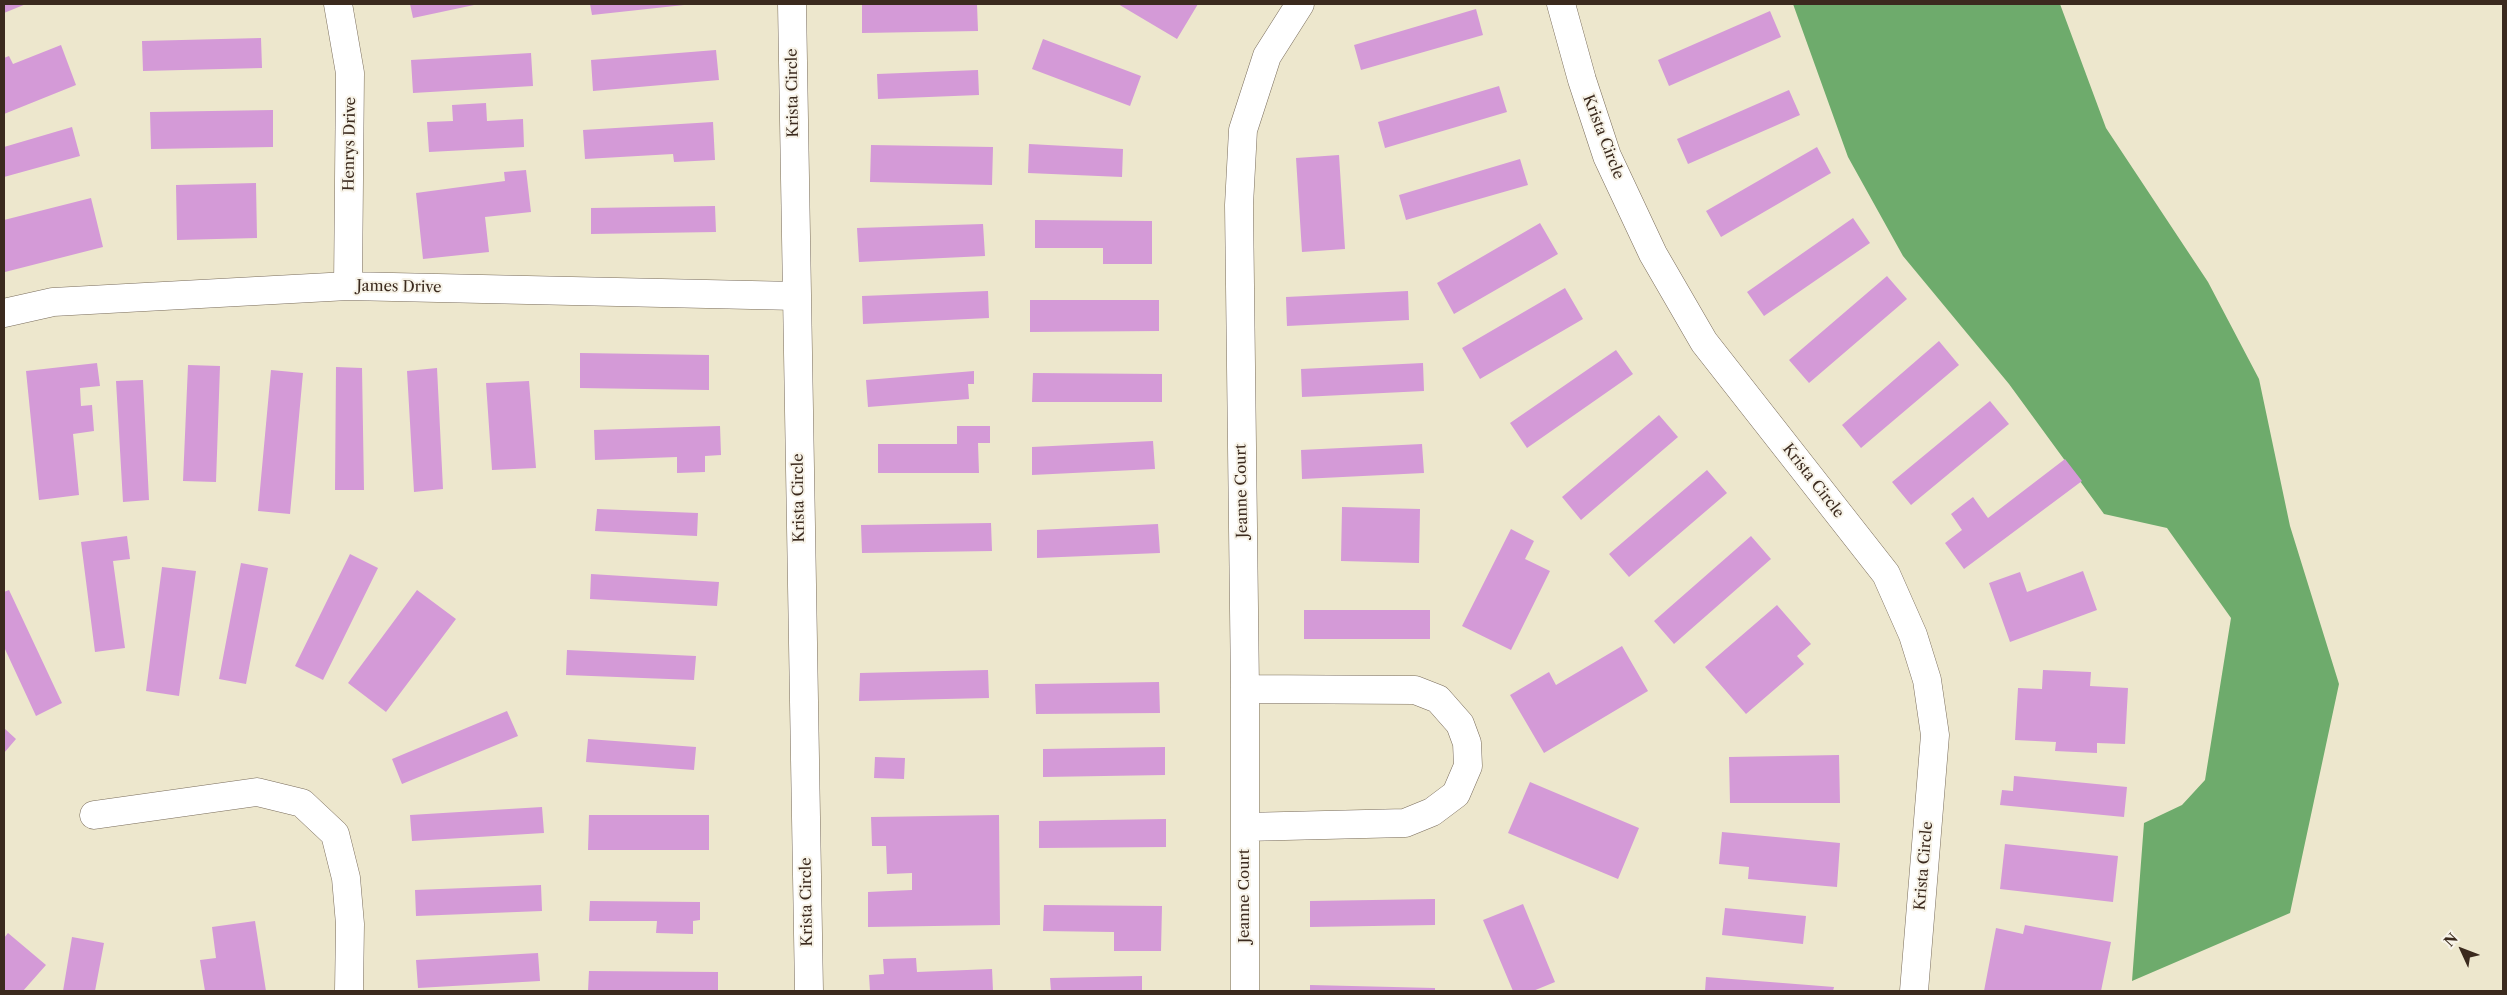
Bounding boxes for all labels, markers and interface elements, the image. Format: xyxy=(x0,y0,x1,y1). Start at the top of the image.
street label: Krista Circle xyxy=(783,48,803,138)
street label: Krista Circle xyxy=(1579,92,1627,182)
street label: Henrys Drive xyxy=(340,97,360,191)
street label: James Drive xyxy=(356,277,442,297)
street label: Krista Circle xyxy=(1778,440,1848,522)
street label: Jeanne Court xyxy=(1232,444,1252,538)
street label: Krista Circle xyxy=(789,453,809,543)
street label: Krista Circle xyxy=(1911,821,1937,911)
street label: Jeanne Court xyxy=(1236,849,1254,943)
street label: Krista Circle xyxy=(797,857,817,947)
north arrow xyxy=(2437,925,2487,975)
text: N xyxy=(2440,929,2462,950)

